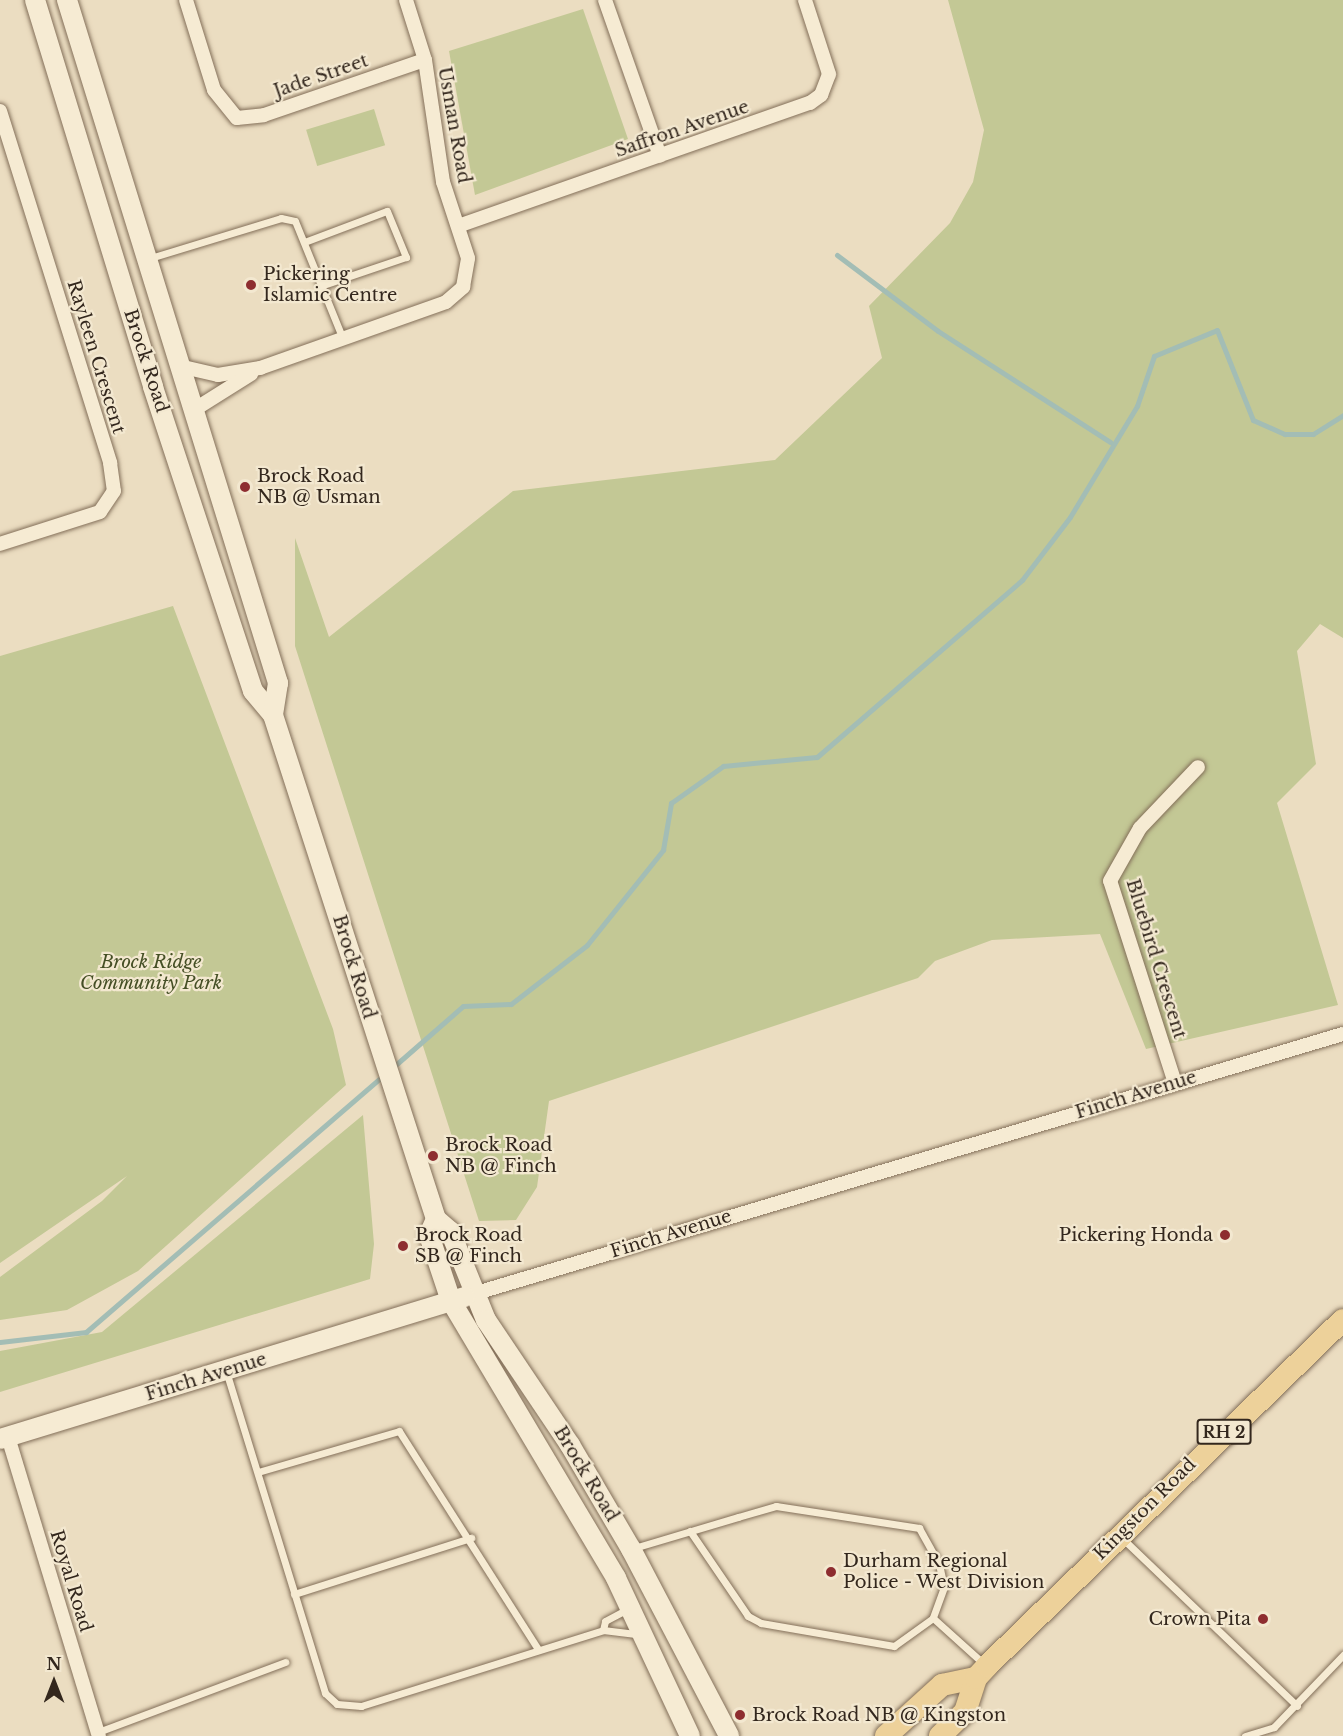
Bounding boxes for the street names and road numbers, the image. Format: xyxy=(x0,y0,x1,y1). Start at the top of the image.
street label: Jade Street xyxy=(271,50,371,102)
street label: Usman Road xyxy=(433,65,475,185)
street label: Saffron Avenue xyxy=(612,96,752,162)
street label: Rayleen Crescent xyxy=(62,278,130,436)
street label: Brock Road xyxy=(119,306,173,416)
street label: Bluebird Crescent xyxy=(1121,876,1191,1042)
street label: Brock Road xyxy=(328,912,380,1022)
street label: Finch Avenue xyxy=(1072,1066,1200,1124)
street label: Finch Avenue xyxy=(607,1205,735,1263)
street label: Finch Avenue xyxy=(142,1348,270,1406)
road number: RH 2 xyxy=(1196,1419,1252,1445)
street label: Brock Road xyxy=(549,1422,623,1526)
street label: Kingston Road xyxy=(1089,1453,1201,1565)
street label: Royal Road xyxy=(45,1527,97,1635)

